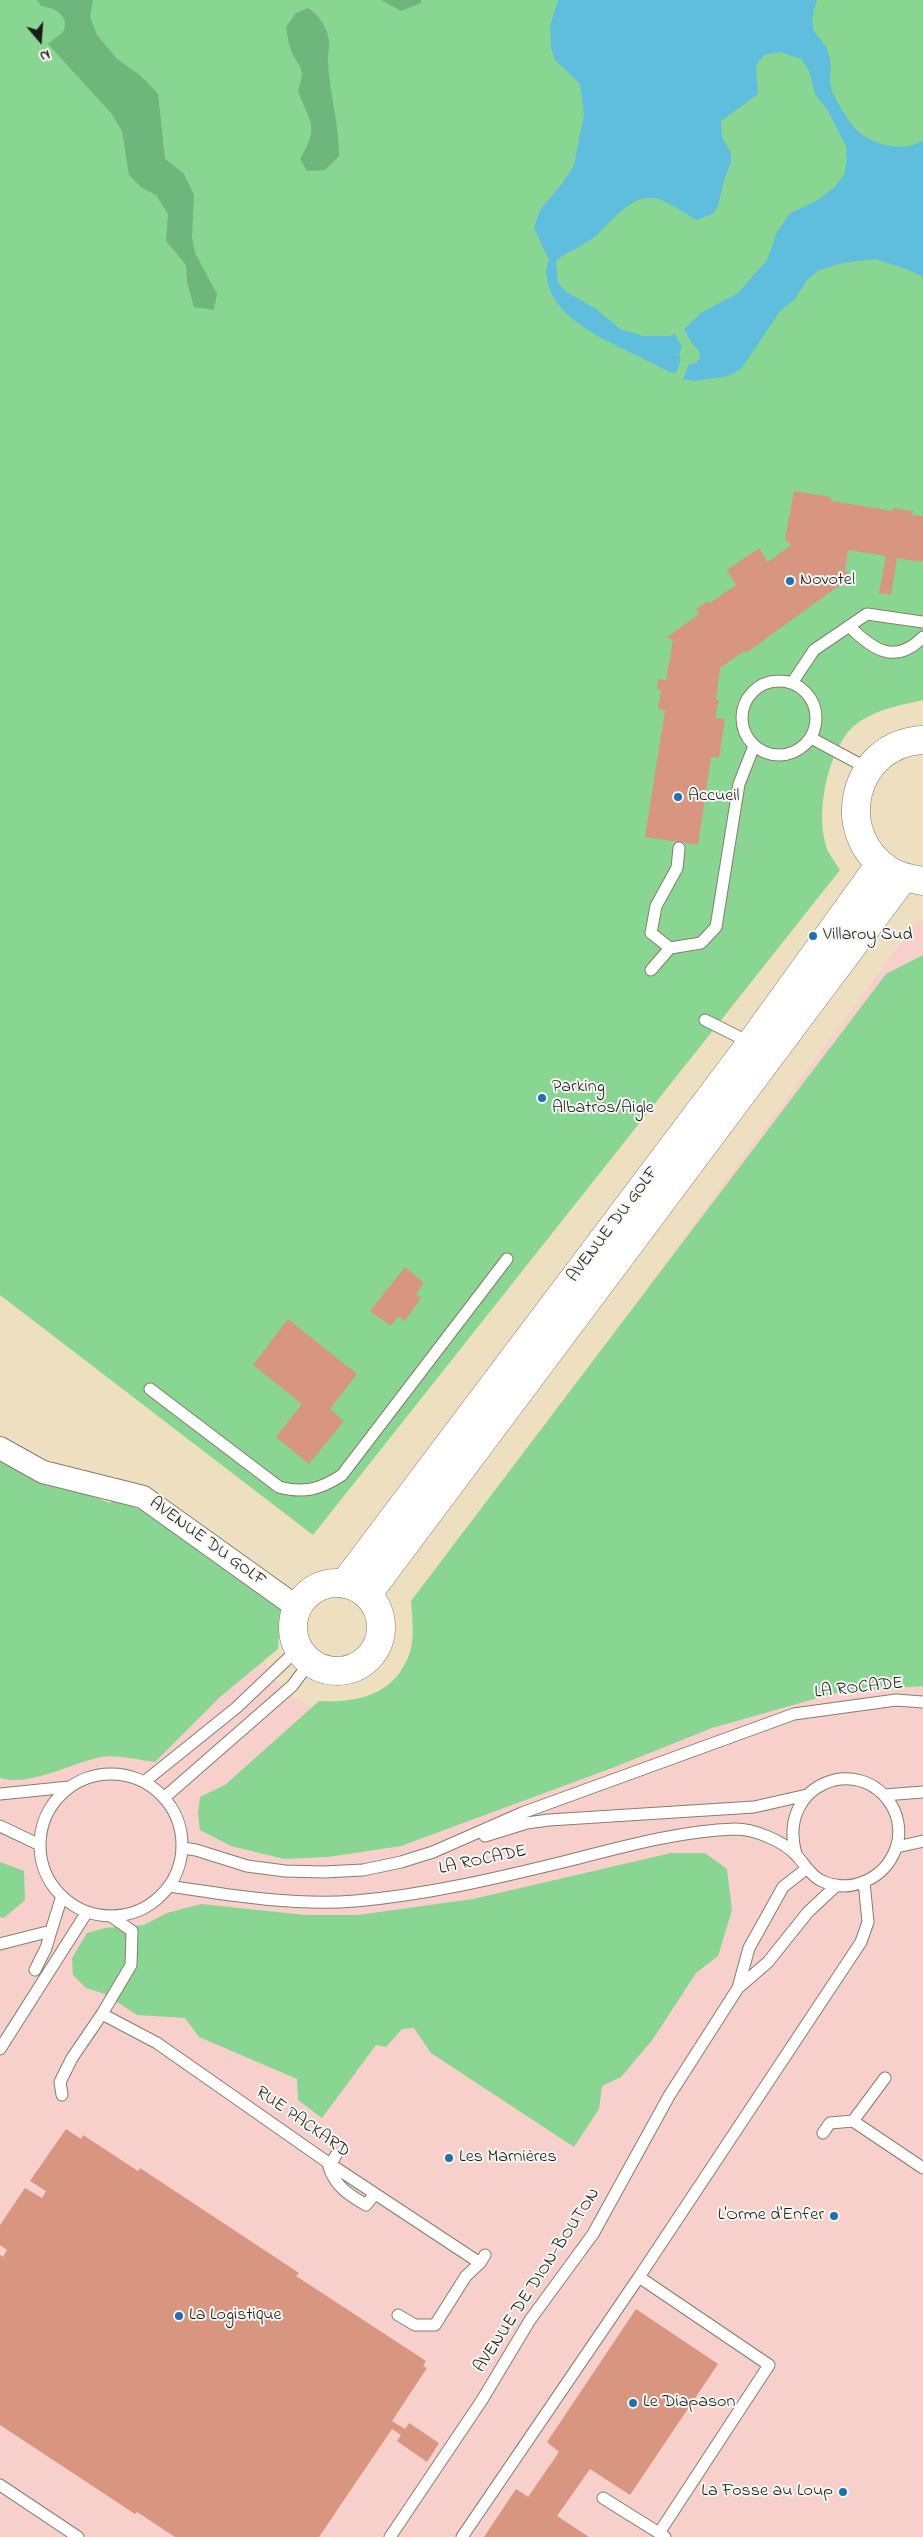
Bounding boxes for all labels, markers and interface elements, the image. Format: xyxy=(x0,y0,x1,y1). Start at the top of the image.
north arrow xyxy=(15,15,65,65)
text: N xyxy=(37,43,53,66)
place label: Novotel xyxy=(800,570,855,592)
marker: Novotel xyxy=(784,575,796,587)
place label: Accueil xyxy=(688,786,740,808)
marker: Accueil xyxy=(672,791,684,803)
place label: Villaroy Sud xyxy=(823,925,913,947)
marker: Villaroy Sud xyxy=(807,930,819,942)
place label: Parking Albatros/Aigle xyxy=(552,1077,654,1120)
marker: Parking Albatros/Aigle xyxy=(536,1092,548,1104)
street label: AVENUE DU GOLF xyxy=(563,1163,665,1287)
street label: AVENUE DU GOLF xyxy=(144,1493,270,1593)
street label: LA ROCADE xyxy=(813,1674,905,1704)
street label: LA ROCADE xyxy=(437,1841,529,1881)
street label: RUE PACKARD xyxy=(251,2083,353,2163)
place label: Les Marnières xyxy=(459,2147,557,2169)
marker: Les Marnières xyxy=(443,2152,455,2164)
street label: AVENUE DE DION-BOUTON xyxy=(470,2185,606,2377)
place label: L'Orme d'Enfer xyxy=(718,2205,824,2227)
marker: L'Orme d'Enfer xyxy=(828,2210,840,2222)
place label: La Logistique xyxy=(189,2305,281,2327)
marker: La Logistique xyxy=(173,2310,185,2322)
place label: Le Diapason xyxy=(643,2392,735,2414)
marker: Le Diapason xyxy=(627,2397,639,2409)
place label: La Fosse au Loup xyxy=(701,2481,833,2503)
marker: La Fosse au Loup xyxy=(837,2486,849,2498)

